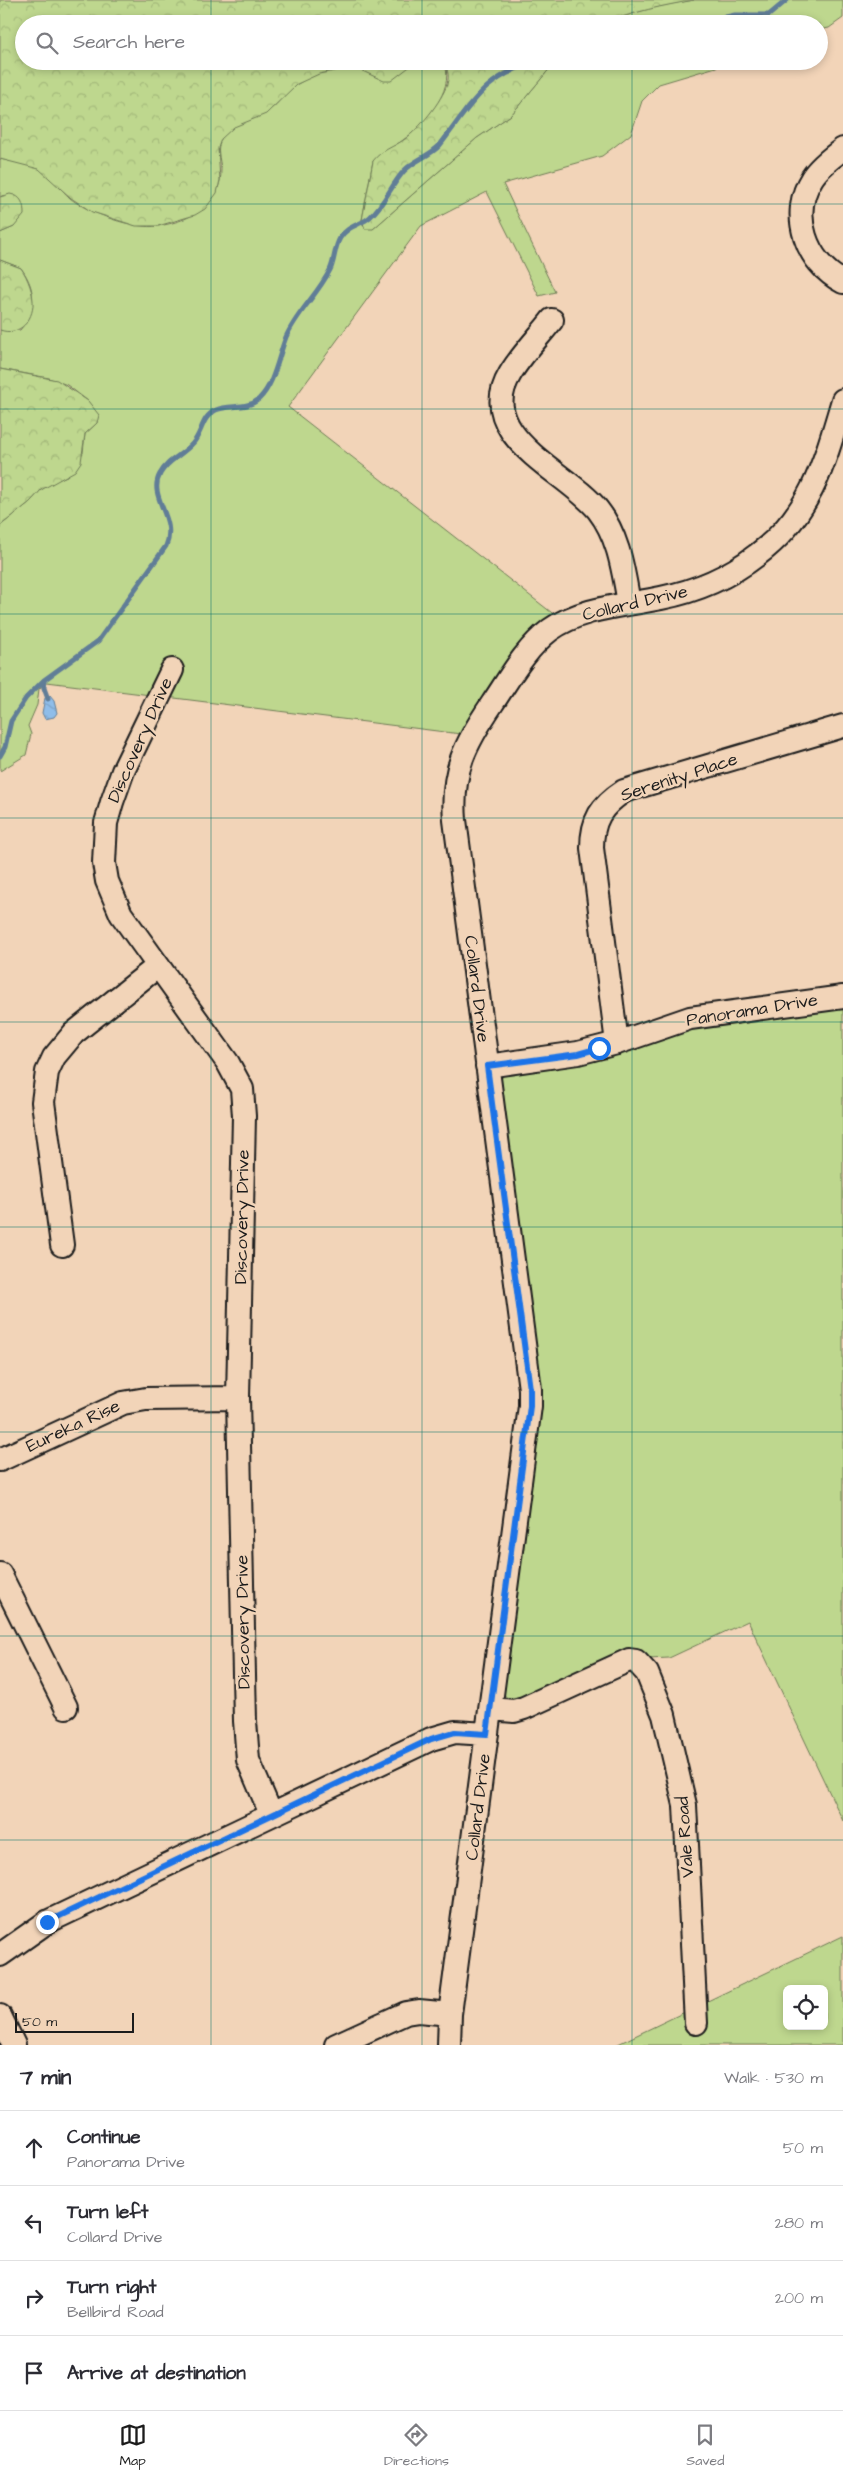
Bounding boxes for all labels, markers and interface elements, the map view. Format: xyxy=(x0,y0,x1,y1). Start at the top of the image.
search box xyxy=(15,15,828,70)
icon: search xyxy=(33,29,61,57)
text: Search here xyxy=(73,29,185,56)
street label: Collard Drive xyxy=(580,579,690,627)
street label: Discovery Drive xyxy=(101,673,180,807)
street label: Serenity Place xyxy=(617,746,741,809)
street label: Collard Drive xyxy=(458,934,496,1044)
street label: Panorama Drive xyxy=(685,987,820,1033)
route start xyxy=(588,1037,611,1060)
street label: Discovery Drive xyxy=(228,1149,257,1284)
street label: Eureka Rise xyxy=(22,1393,124,1459)
street label: Discovery Drive xyxy=(229,1554,258,1689)
street label: Collard Drive xyxy=(459,1752,497,1862)
street label: Vale Road xyxy=(670,1795,700,1879)
route end xyxy=(36,1911,59,1934)
map controls xyxy=(783,1985,828,2030)
button: locate xyxy=(783,1985,828,2030)
scale bar xyxy=(15,2010,134,2033)
text: 50 m xyxy=(22,2012,57,2032)
text: 7 min xyxy=(20,2063,71,2092)
text: Walk · 530 m xyxy=(724,2067,823,2089)
text: Continue xyxy=(67,2124,141,2151)
icon: ahead xyxy=(20,2134,48,2162)
text: 50 m xyxy=(783,2137,823,2159)
text: Panorama Drive xyxy=(67,2151,185,2173)
text: Turn left xyxy=(67,2199,148,2226)
icon: left xyxy=(20,2209,48,2237)
text: 280 m xyxy=(775,2212,823,2234)
text: Collard Drive xyxy=(67,2226,163,2248)
text: Turn right xyxy=(67,2274,156,2301)
icon: right xyxy=(20,2284,48,2312)
text: 200 m xyxy=(775,2287,823,2309)
text: Bellbird Road xyxy=(67,2301,164,2323)
icon: arrive xyxy=(20,2359,48,2387)
text: Arrive at destination xyxy=(67,2360,246,2387)
tab: Map xyxy=(119,2421,147,2471)
tab: Directions xyxy=(384,2421,449,2471)
tab: Saved xyxy=(686,2421,724,2471)

